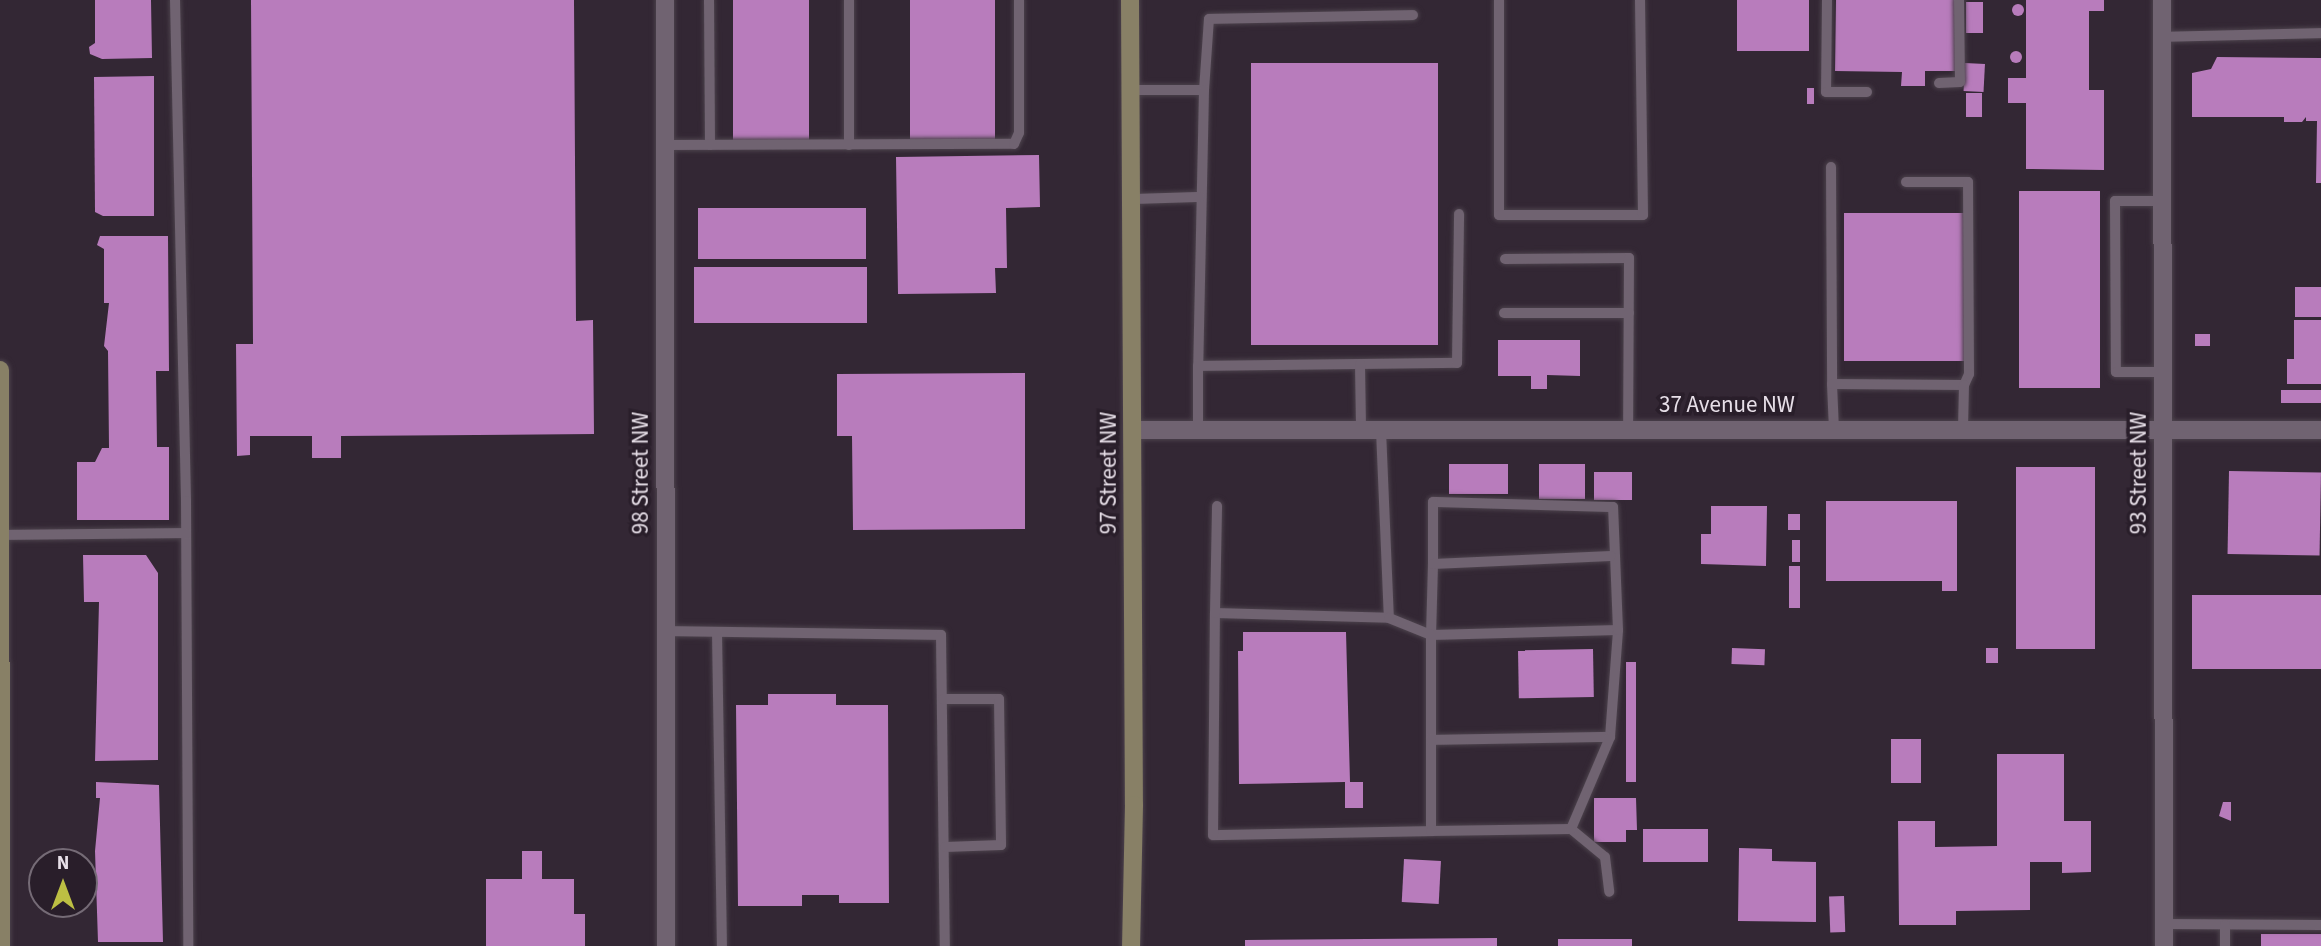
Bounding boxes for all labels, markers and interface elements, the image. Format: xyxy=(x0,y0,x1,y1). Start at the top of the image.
street label: 37 Avenue NW xyxy=(1659,391,1795,419)
street label: 98 Street NW xyxy=(627,412,655,534)
street label: 97 Street NW xyxy=(1095,412,1123,534)
street label: 93 Street NW xyxy=(2125,412,2153,534)
north arrow xyxy=(28,848,98,918)
text: N xyxy=(57,850,69,877)

